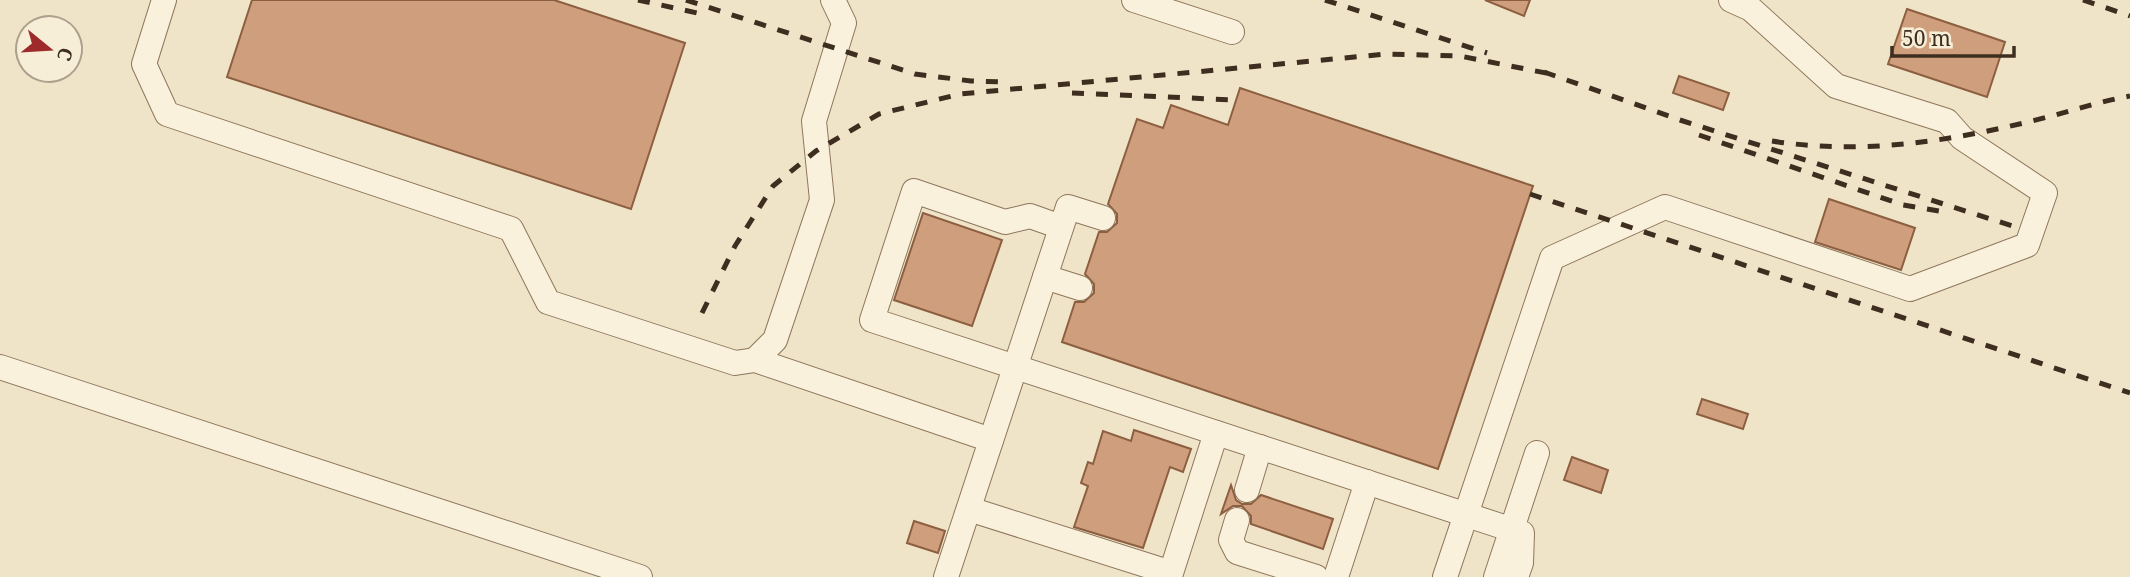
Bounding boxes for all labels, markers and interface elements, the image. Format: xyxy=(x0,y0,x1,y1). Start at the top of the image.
north arrow xyxy=(14,14,84,84)
scale bar xyxy=(1892,14,2014,58)
text: 50 m xyxy=(1902,24,1951,52)
text: С xyxy=(51,44,79,64)

